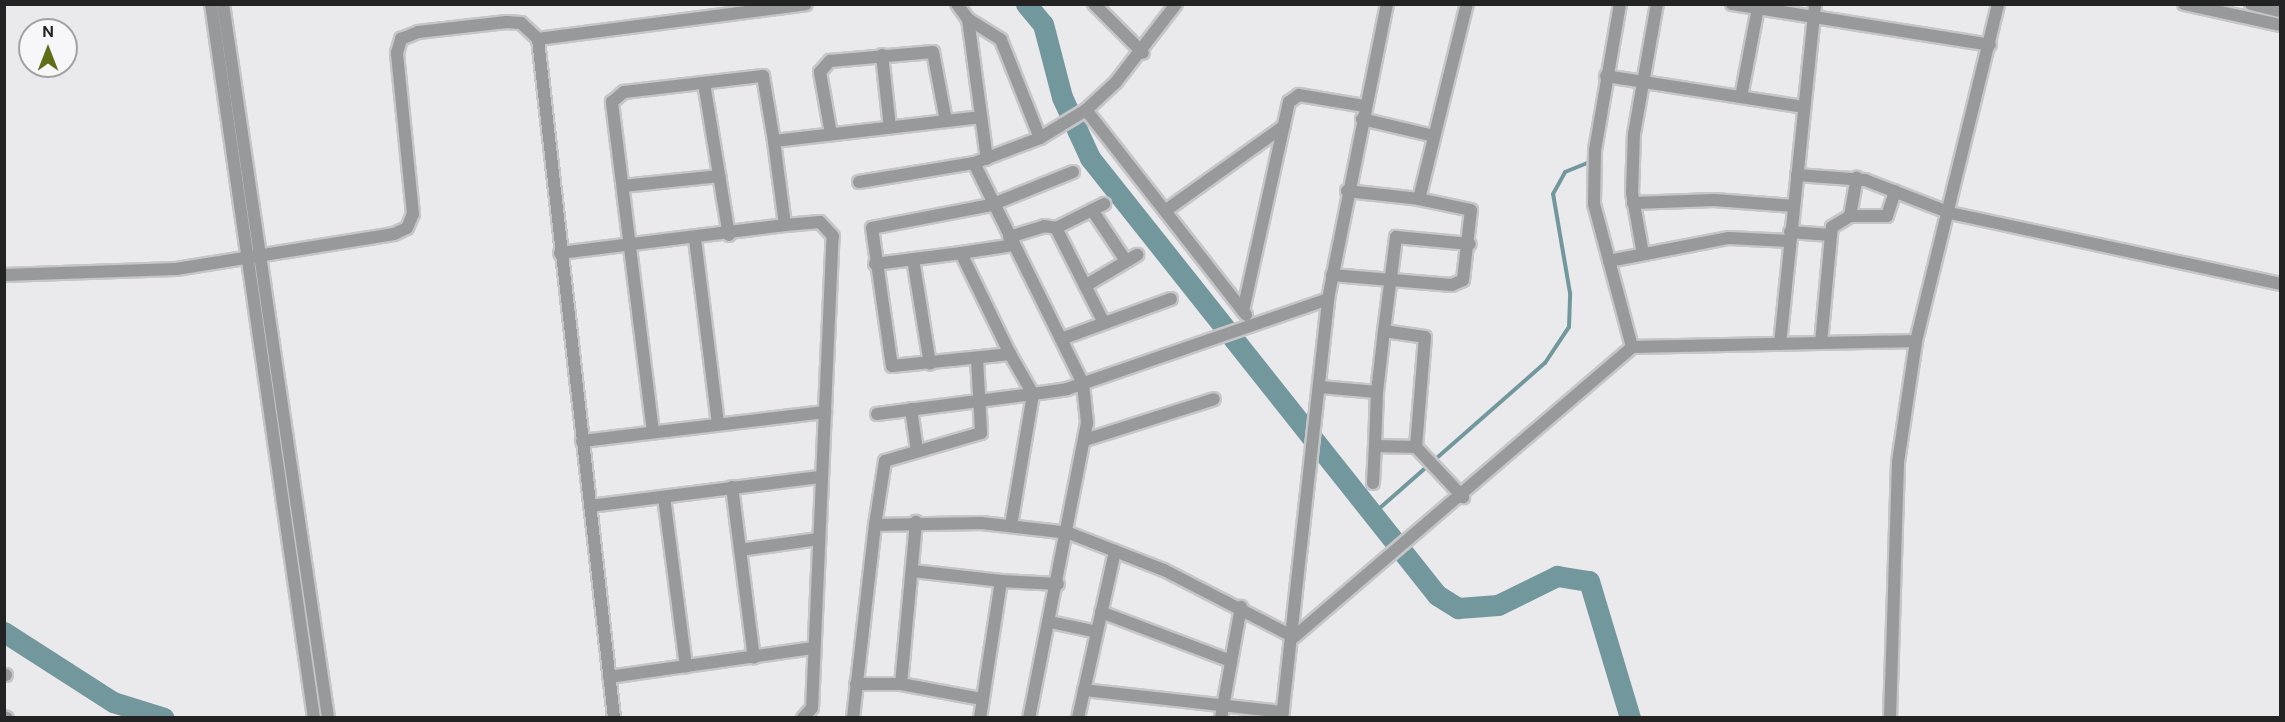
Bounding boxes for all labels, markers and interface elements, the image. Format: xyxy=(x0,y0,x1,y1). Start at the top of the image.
north arrow xyxy=(18,18,78,78)
text: N xyxy=(42,21,54,42)

